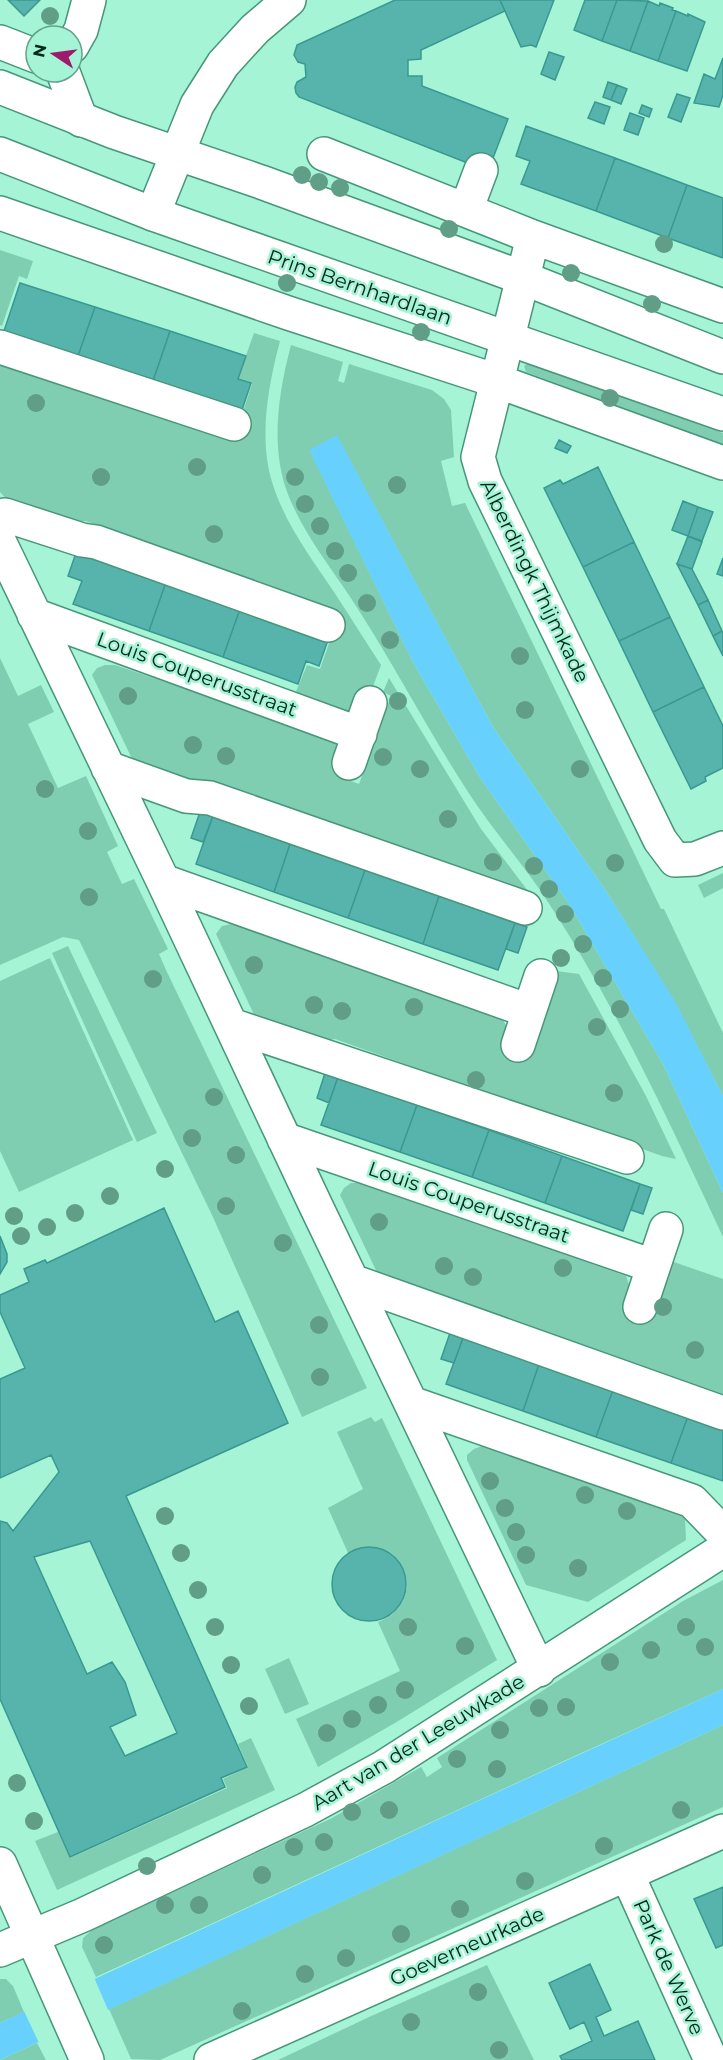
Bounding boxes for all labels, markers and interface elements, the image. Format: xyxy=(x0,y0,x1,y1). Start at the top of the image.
north arrow xyxy=(24,24,84,84)
text: N xyxy=(29,42,51,59)
street label: Prins Bernhardlaan xyxy=(265,244,455,330)
street label: Alberdingk Thijmkade xyxy=(475,476,595,686)
street label: Louis Couperusstraat xyxy=(94,627,300,721)
street label: Louis Couperusstraat xyxy=(365,1156,573,1248)
street label: Aart van der Leeuwkade xyxy=(307,1669,529,1815)
street label: Park de Werve xyxy=(628,1895,710,2039)
street label: Goeverneurkade xyxy=(386,1901,548,1991)

